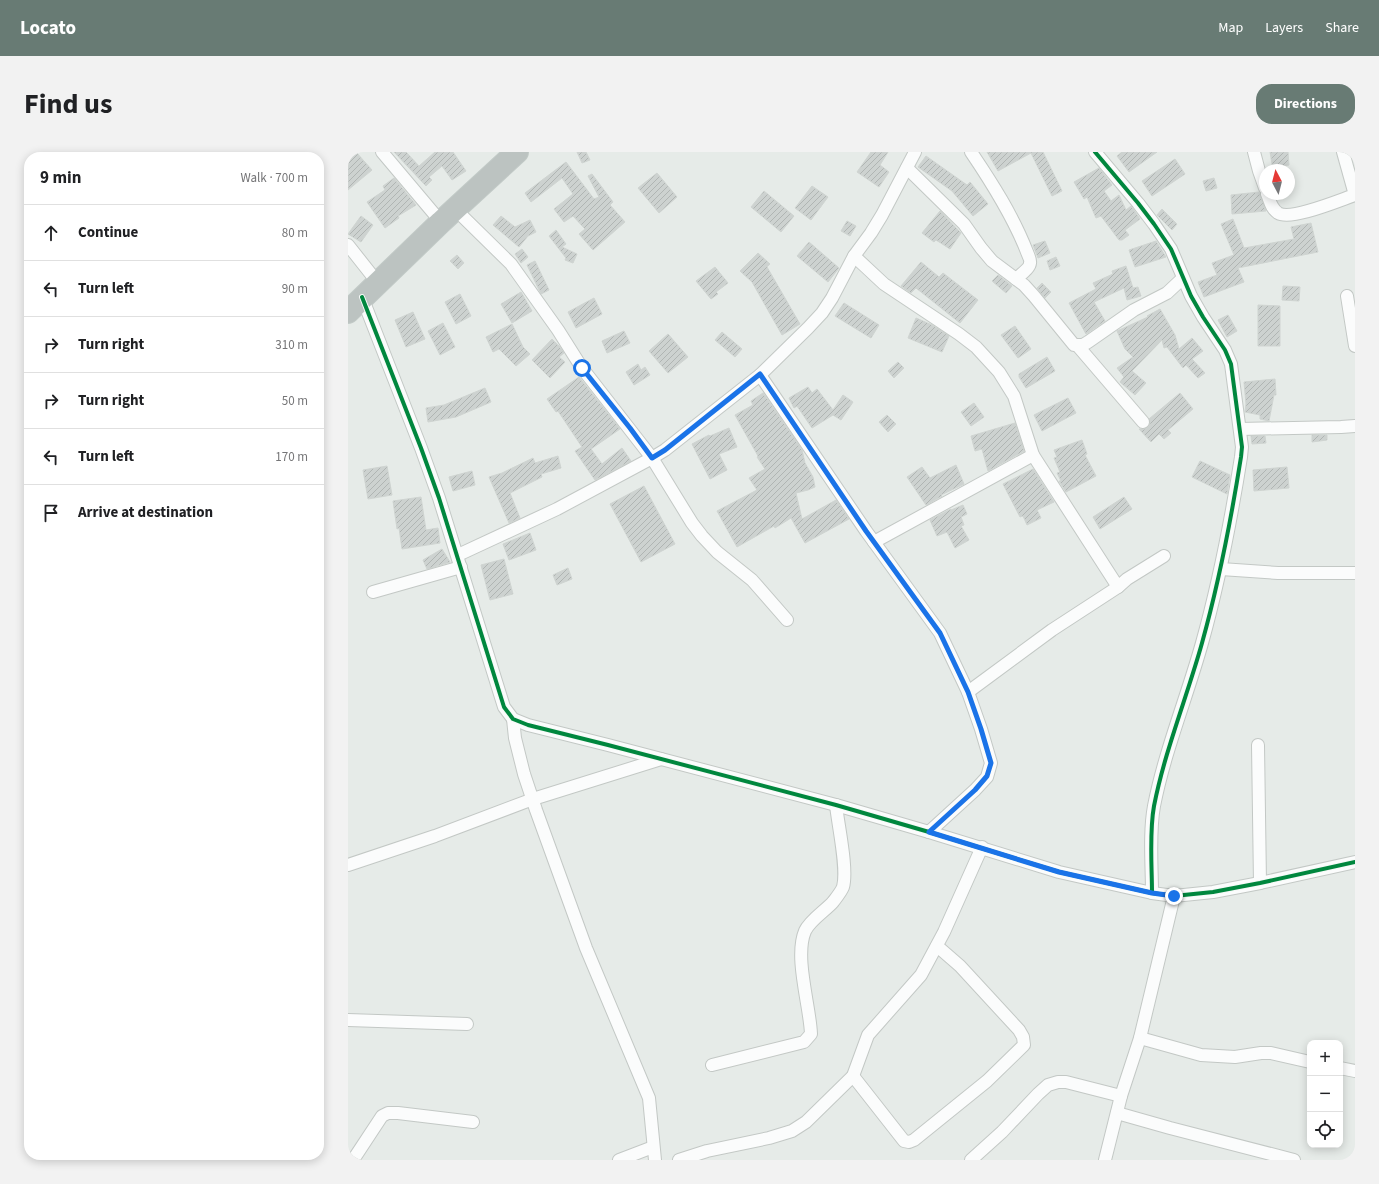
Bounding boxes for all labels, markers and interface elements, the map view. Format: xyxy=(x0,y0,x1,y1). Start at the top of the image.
text: Locato xyxy=(20,15,76,42)
text: Map xyxy=(1218,18,1243,38)
text: Layers xyxy=(1265,18,1303,38)
text: Share xyxy=(1325,18,1359,38)
text: Find us xyxy=(24,84,112,124)
button: Directions xyxy=(1256,84,1355,124)
north arrow xyxy=(1259,164,1295,200)
text: 9 min xyxy=(40,166,81,190)
text: Walk · 700 m xyxy=(240,169,308,187)
icon: ahead xyxy=(40,222,62,244)
text: Continue xyxy=(78,222,138,243)
text: 80 m xyxy=(282,224,308,242)
icon: left xyxy=(40,278,62,300)
text: Turn left xyxy=(78,278,134,299)
text: 90 m xyxy=(282,280,308,298)
icon: right xyxy=(40,334,62,356)
text: Turn right xyxy=(78,334,144,355)
text: 310 m xyxy=(275,336,308,354)
route start xyxy=(573,359,591,377)
icon: right xyxy=(40,390,62,412)
text: Turn right xyxy=(78,390,144,411)
text: 50 m xyxy=(282,392,308,410)
icon: left xyxy=(40,446,62,468)
text: Turn left xyxy=(78,446,134,467)
text: 170 m xyxy=(275,448,308,466)
icon: arrive xyxy=(40,502,62,524)
text: Arrive at destination xyxy=(78,502,213,523)
route end xyxy=(1165,887,1183,905)
map controls xyxy=(1307,1040,1343,1148)
button: + xyxy=(1307,1040,1343,1076)
button: − xyxy=(1307,1076,1343,1112)
button: locate xyxy=(1307,1112,1343,1148)

